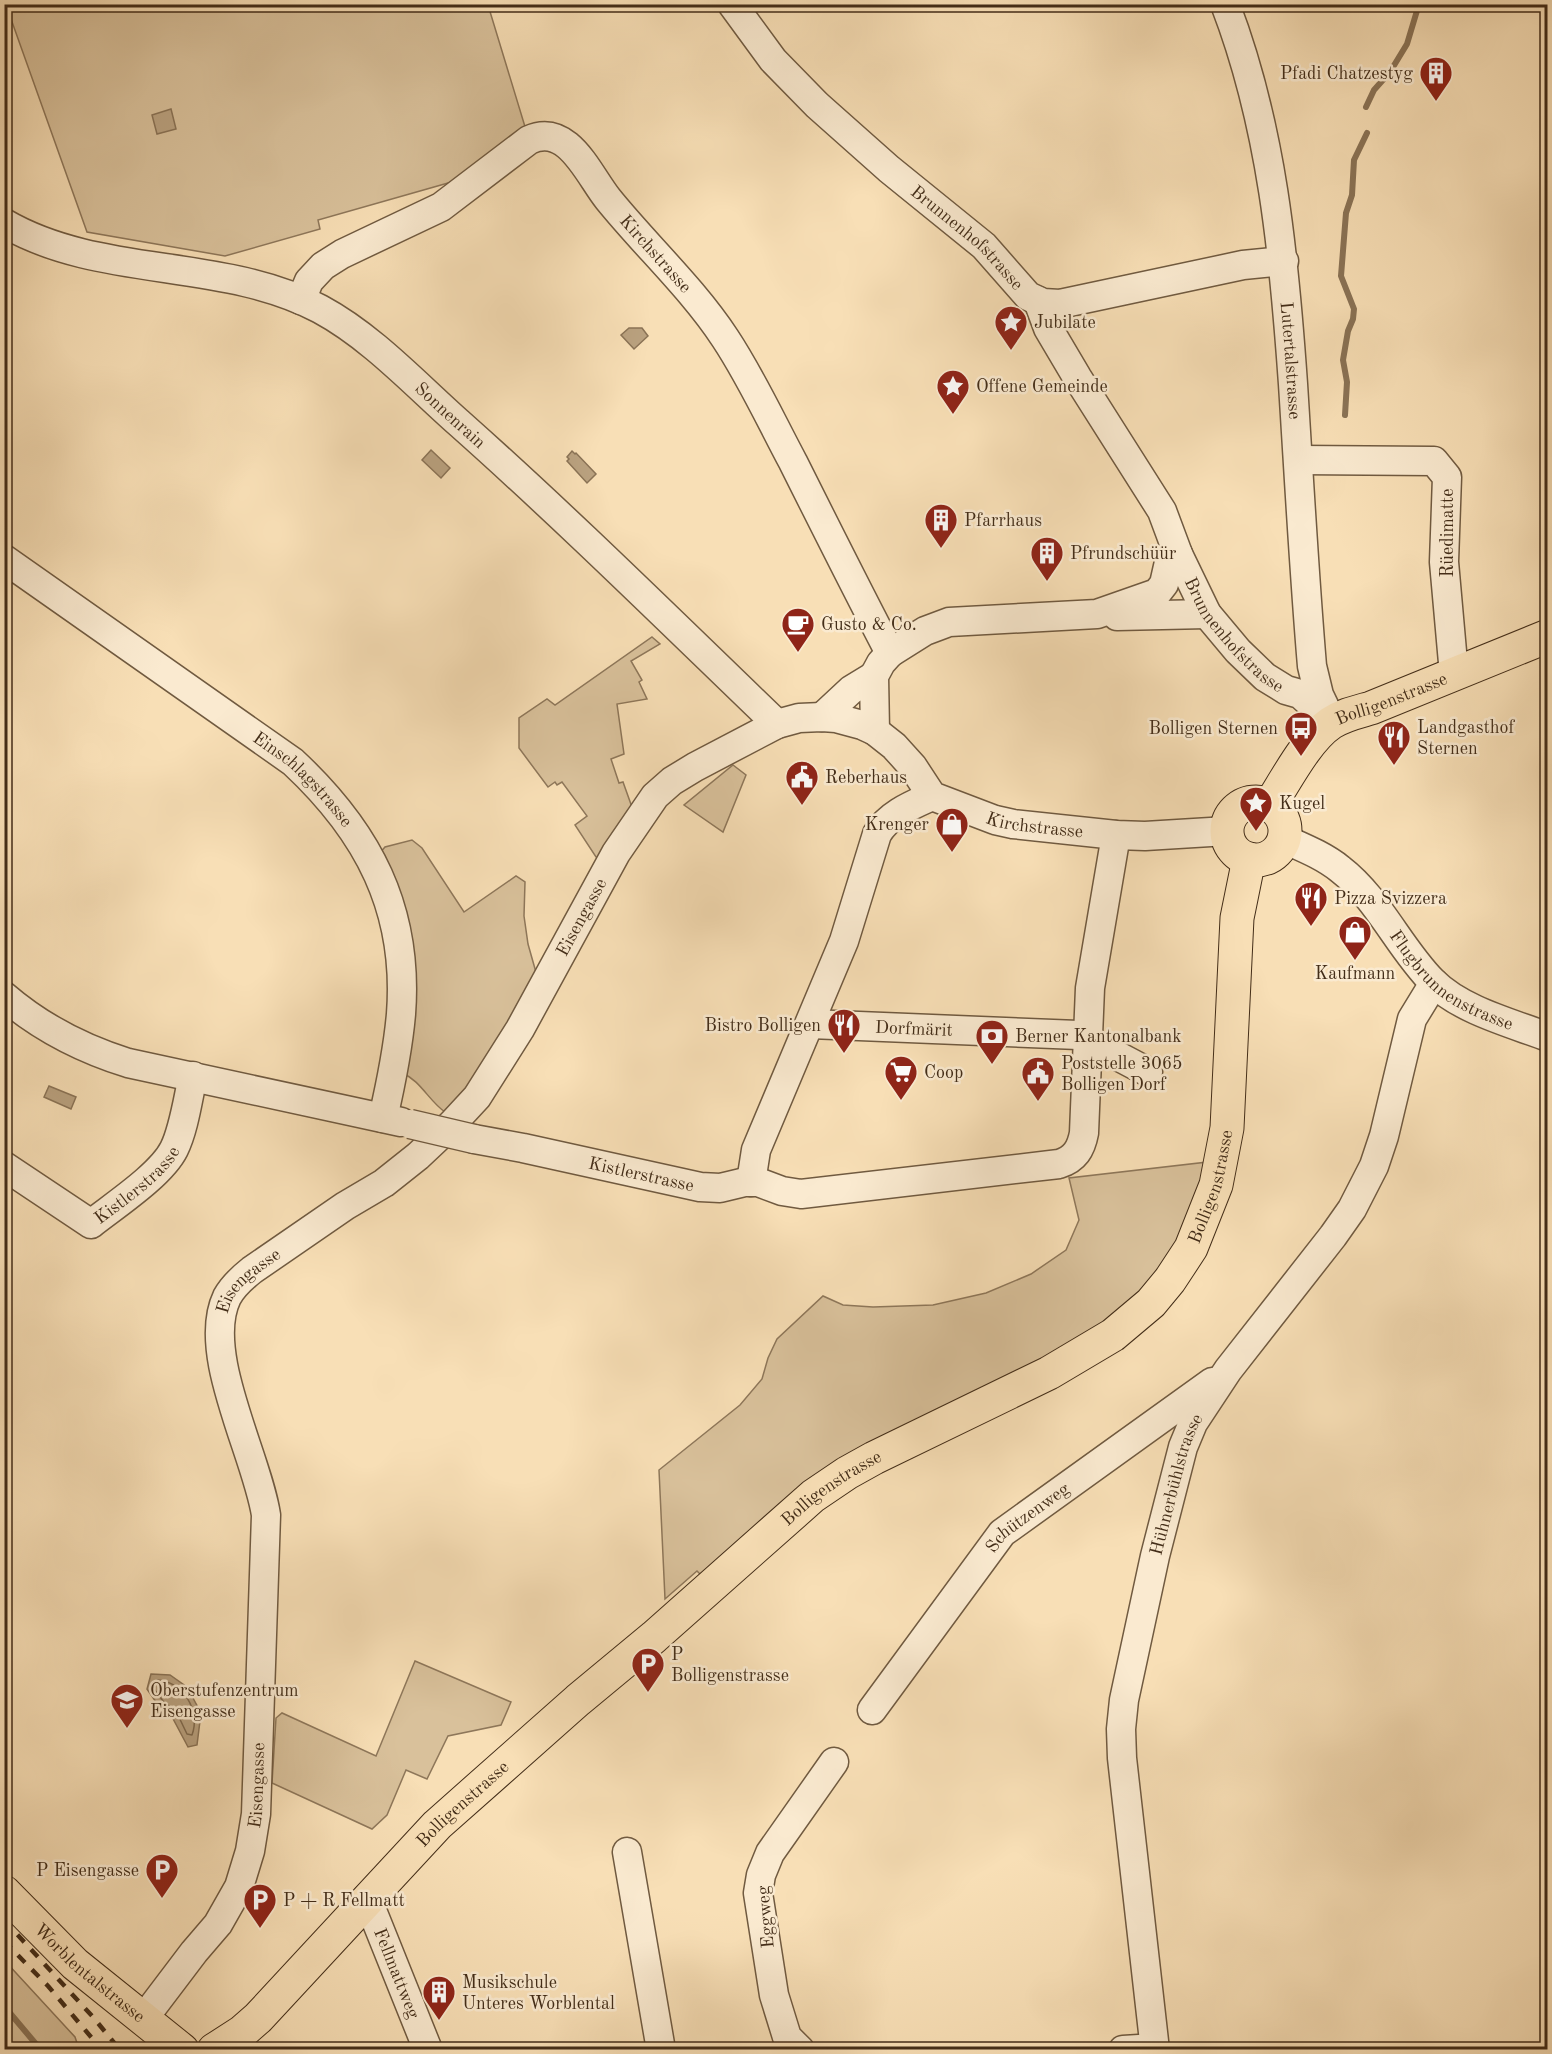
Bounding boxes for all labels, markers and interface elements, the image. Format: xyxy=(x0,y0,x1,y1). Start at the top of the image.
building icon: Pfadi Chatzestyg xyxy=(1418,55,1454,102)
place label: Pfadi Chatzestyg xyxy=(1280,65,1413,83)
street label: Brunnenhofstrasse xyxy=(907,183,1026,294)
street label: Kirchstrasse xyxy=(616,212,694,297)
street label: Lutertalstrasse xyxy=(1277,301,1303,420)
place icon: Jubilate xyxy=(993,304,1029,351)
place label: Jubilate xyxy=(1034,314,1096,332)
place icon: Offene Gemeinde xyxy=(935,368,971,415)
place label: Offene Gemeinde xyxy=(976,378,1108,396)
street label: Sonnenrain xyxy=(411,379,489,452)
street label: Rüedimatte xyxy=(1439,488,1457,578)
building icon: Pfarrhaus xyxy=(923,502,959,549)
place label: Pfarrhaus xyxy=(964,512,1042,530)
building icon: Pfrundschüür xyxy=(1029,535,1065,582)
place label: Pfrundschüür xyxy=(1070,545,1177,563)
street label: Brunnenhofstrasse xyxy=(1181,575,1286,696)
cafe icon: Gusto & Co. xyxy=(780,606,816,653)
place label: Gusto & Co. xyxy=(821,616,917,634)
street label: Bolligenstrasse xyxy=(1333,670,1450,729)
bus stop icon: Bolligen Sternen xyxy=(1283,710,1319,757)
restaurant icon: Landgasthof Sternen xyxy=(1376,719,1412,766)
place label: Landgasthof Sternen xyxy=(1417,719,1516,758)
place label: Bolligen Sternen xyxy=(1148,720,1278,738)
street label: Einschlagstrasse xyxy=(249,729,355,830)
public building icon: Reberhaus xyxy=(784,759,820,806)
place label: Reberhaus xyxy=(825,769,907,787)
place icon: Kugel xyxy=(1238,785,1274,832)
place label: Kugel xyxy=(1279,795,1325,813)
shop icon: Krenger xyxy=(934,806,970,853)
street label: Kirchstrasse xyxy=(983,809,1084,841)
place label: Krenger xyxy=(865,816,930,834)
street label: Eisengasse xyxy=(554,876,610,959)
restaurant icon: Pizza Svizzera xyxy=(1293,880,1329,927)
place label: Pizza Svizzera xyxy=(1334,890,1447,908)
shop icon: Kaufmann xyxy=(1337,914,1373,961)
street label: Flugbrunnenstrasse xyxy=(1386,927,1515,1034)
place label: Kaufmann xyxy=(1315,965,1396,983)
restaurant icon: Bistro Bolligen xyxy=(826,1007,862,1054)
place label: Bistro Bolligen xyxy=(705,1017,821,1035)
bank icon: Berner Kantonalbank xyxy=(974,1018,1010,1065)
street label: Dorfmärit xyxy=(874,1019,953,1040)
place label: Berner Kantonalbank xyxy=(1015,1028,1182,1046)
supermarket icon: Coop xyxy=(883,1054,919,1101)
public building icon: Poststelle 3065 Bolligen Dorf xyxy=(1020,1055,1056,1102)
place label: Poststelle 3065 Bolligen Dorf xyxy=(1061,1055,1183,1094)
place label: Coop xyxy=(924,1064,963,1082)
street label: Bolligenstrasse xyxy=(1186,1128,1236,1246)
street label: Kistlerstrasse xyxy=(91,1144,184,1228)
street label: Kistlerstrasse xyxy=(587,1155,696,1195)
street label: Eisengasse xyxy=(214,1245,284,1316)
street label: Hühnerbühlstrasse xyxy=(1148,1411,1207,1557)
street label: Bolligenstrasse xyxy=(778,1448,884,1530)
street label: Schützenweg xyxy=(983,1479,1073,1556)
parking icon: P Bolligenstrasse xyxy=(630,1646,666,1693)
place label: P Bolligenstrasse xyxy=(671,1646,789,1685)
school or university icon: Oberstufenzentrum Eisengasse xyxy=(109,1682,145,1729)
place label: Oberstufenzentrum Eisengasse xyxy=(150,1682,299,1721)
street label: Eisengasse xyxy=(246,1742,268,1830)
street label: Bolligenstrasse xyxy=(414,1758,513,1851)
parking icon: P Eisengasse xyxy=(144,1852,180,1899)
place label: P Eisengasse xyxy=(36,1862,139,1880)
parking icon: P + R Fellmatt xyxy=(242,1882,278,1929)
street label: Eggweg xyxy=(754,1884,778,1949)
place label: P + R Fellmatt xyxy=(283,1892,405,1910)
street label: Worblentalstrasse xyxy=(30,1920,148,2026)
street label: Fellmattweg xyxy=(370,1926,423,2022)
building icon: Musikschule Unteres Worblental xyxy=(421,1974,457,2021)
place label: Musikschule Unteres Worblental xyxy=(462,1974,615,2013)

